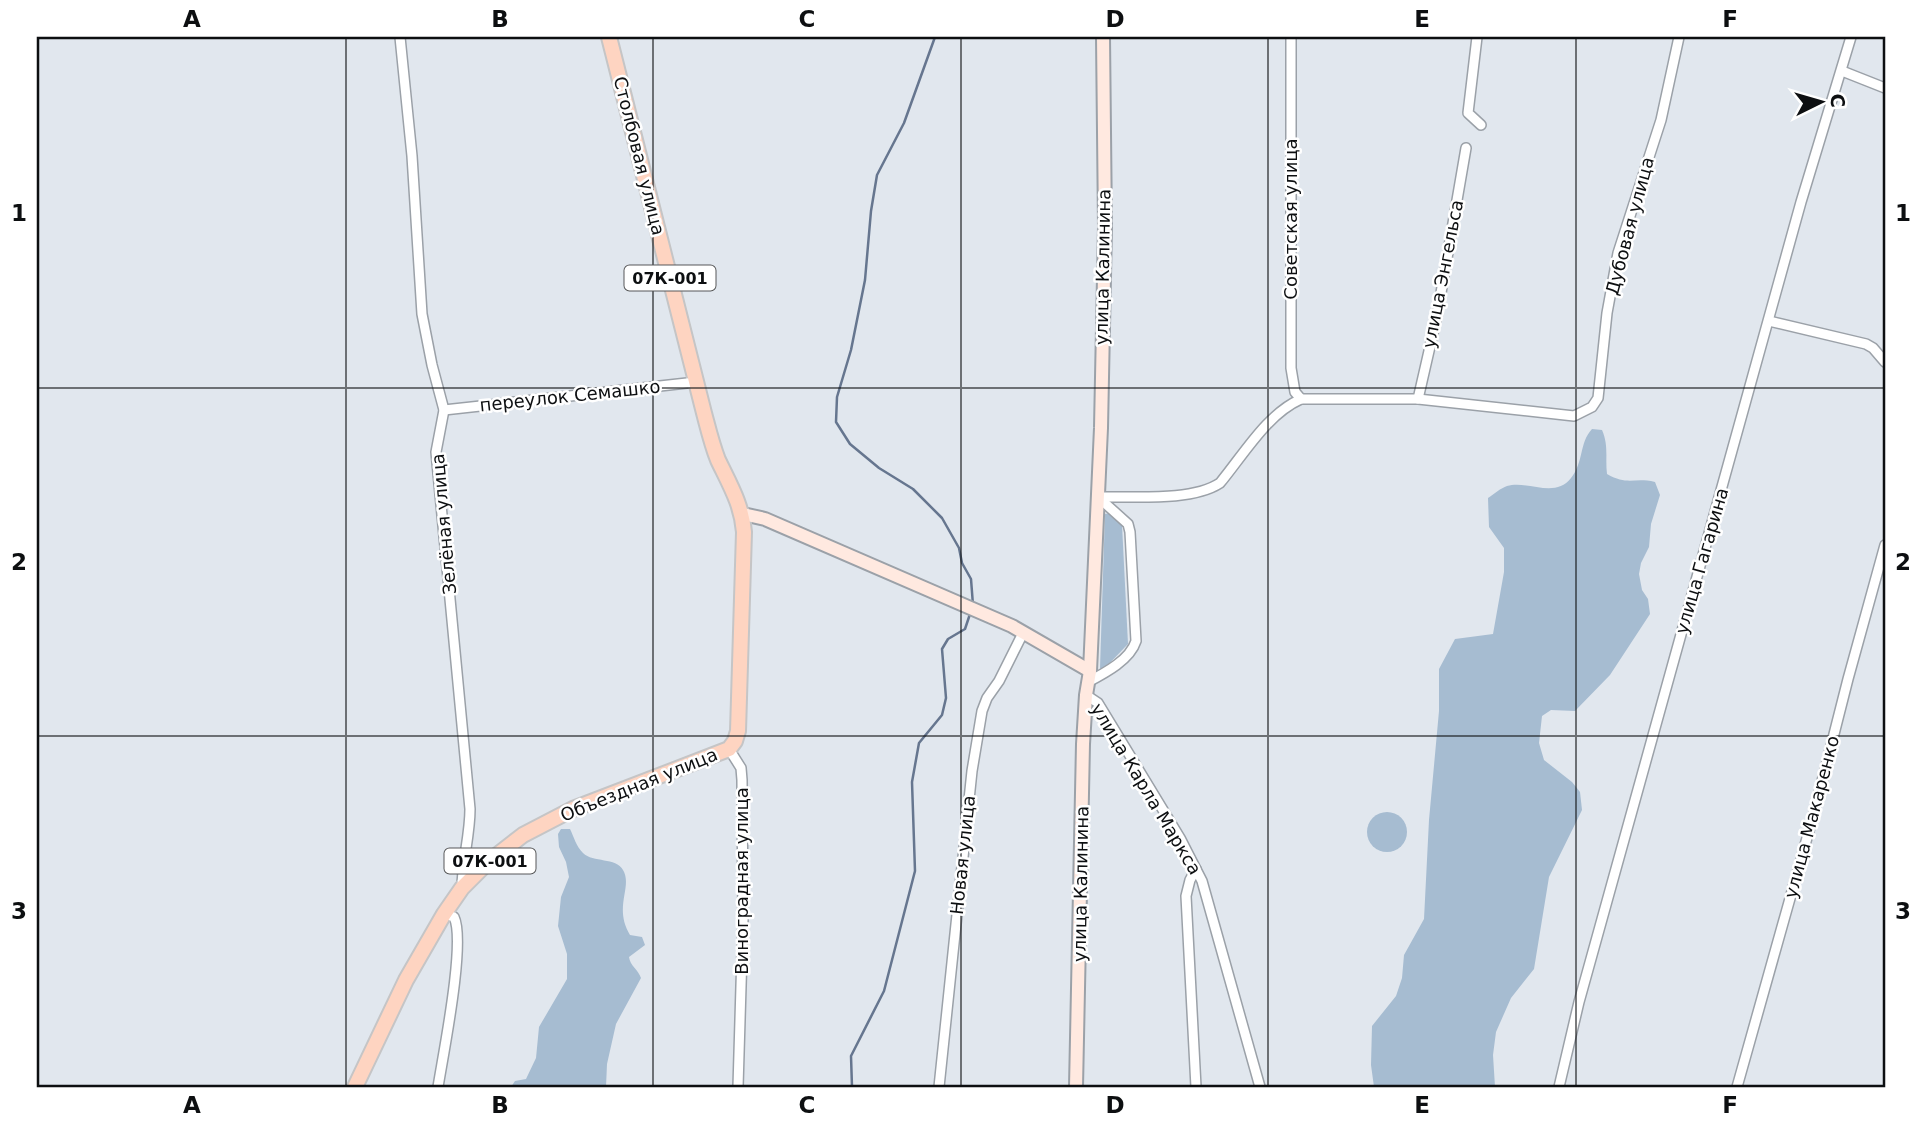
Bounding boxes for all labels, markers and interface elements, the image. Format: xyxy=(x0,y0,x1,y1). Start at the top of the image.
text: A xyxy=(183,6,201,32)
text: B xyxy=(491,6,509,32)
text: C xyxy=(799,6,815,32)
text: D xyxy=(1105,6,1125,32)
text: E xyxy=(1414,6,1430,32)
text: F xyxy=(1722,6,1738,32)
north arrow xyxy=(1786,66,1856,136)
street label: Столбовая улица xyxy=(610,74,669,238)
text: С xyxy=(1826,93,1850,108)
street label: Советская улица xyxy=(1280,138,1301,300)
street label: Дубовая улица xyxy=(1601,154,1658,297)
street label: улица Калинина xyxy=(1091,189,1114,345)
street label: улица Энгельса xyxy=(1418,198,1467,350)
text: 1 xyxy=(11,200,27,226)
text: 1 xyxy=(1895,200,1911,226)
road number: 07К-001 xyxy=(624,266,716,290)
street label: переулок Семашко xyxy=(478,376,661,415)
street label: Зелёная улица xyxy=(427,453,460,596)
street label: улица Гагарина xyxy=(1671,485,1732,636)
text: 2 xyxy=(11,549,27,575)
text: 2 xyxy=(1895,549,1911,575)
street label: улица Карла Маркса xyxy=(1087,699,1206,878)
street label: улица Макаренко xyxy=(1780,733,1843,900)
street label: Объездная улица xyxy=(557,743,720,826)
street label: Виноградная улица xyxy=(731,787,752,975)
street label: Новая улица xyxy=(946,794,979,916)
street label: улица Калинина xyxy=(1069,806,1092,962)
road number: 07К-001 xyxy=(444,848,536,874)
text: 3 xyxy=(11,898,27,924)
text: 3 xyxy=(1895,898,1911,924)
text: A xyxy=(183,1092,201,1118)
text: B xyxy=(491,1092,509,1118)
text: C xyxy=(799,1092,815,1118)
text: D xyxy=(1105,1092,1125,1118)
text: E xyxy=(1414,1092,1430,1118)
text: F xyxy=(1722,1092,1738,1118)

